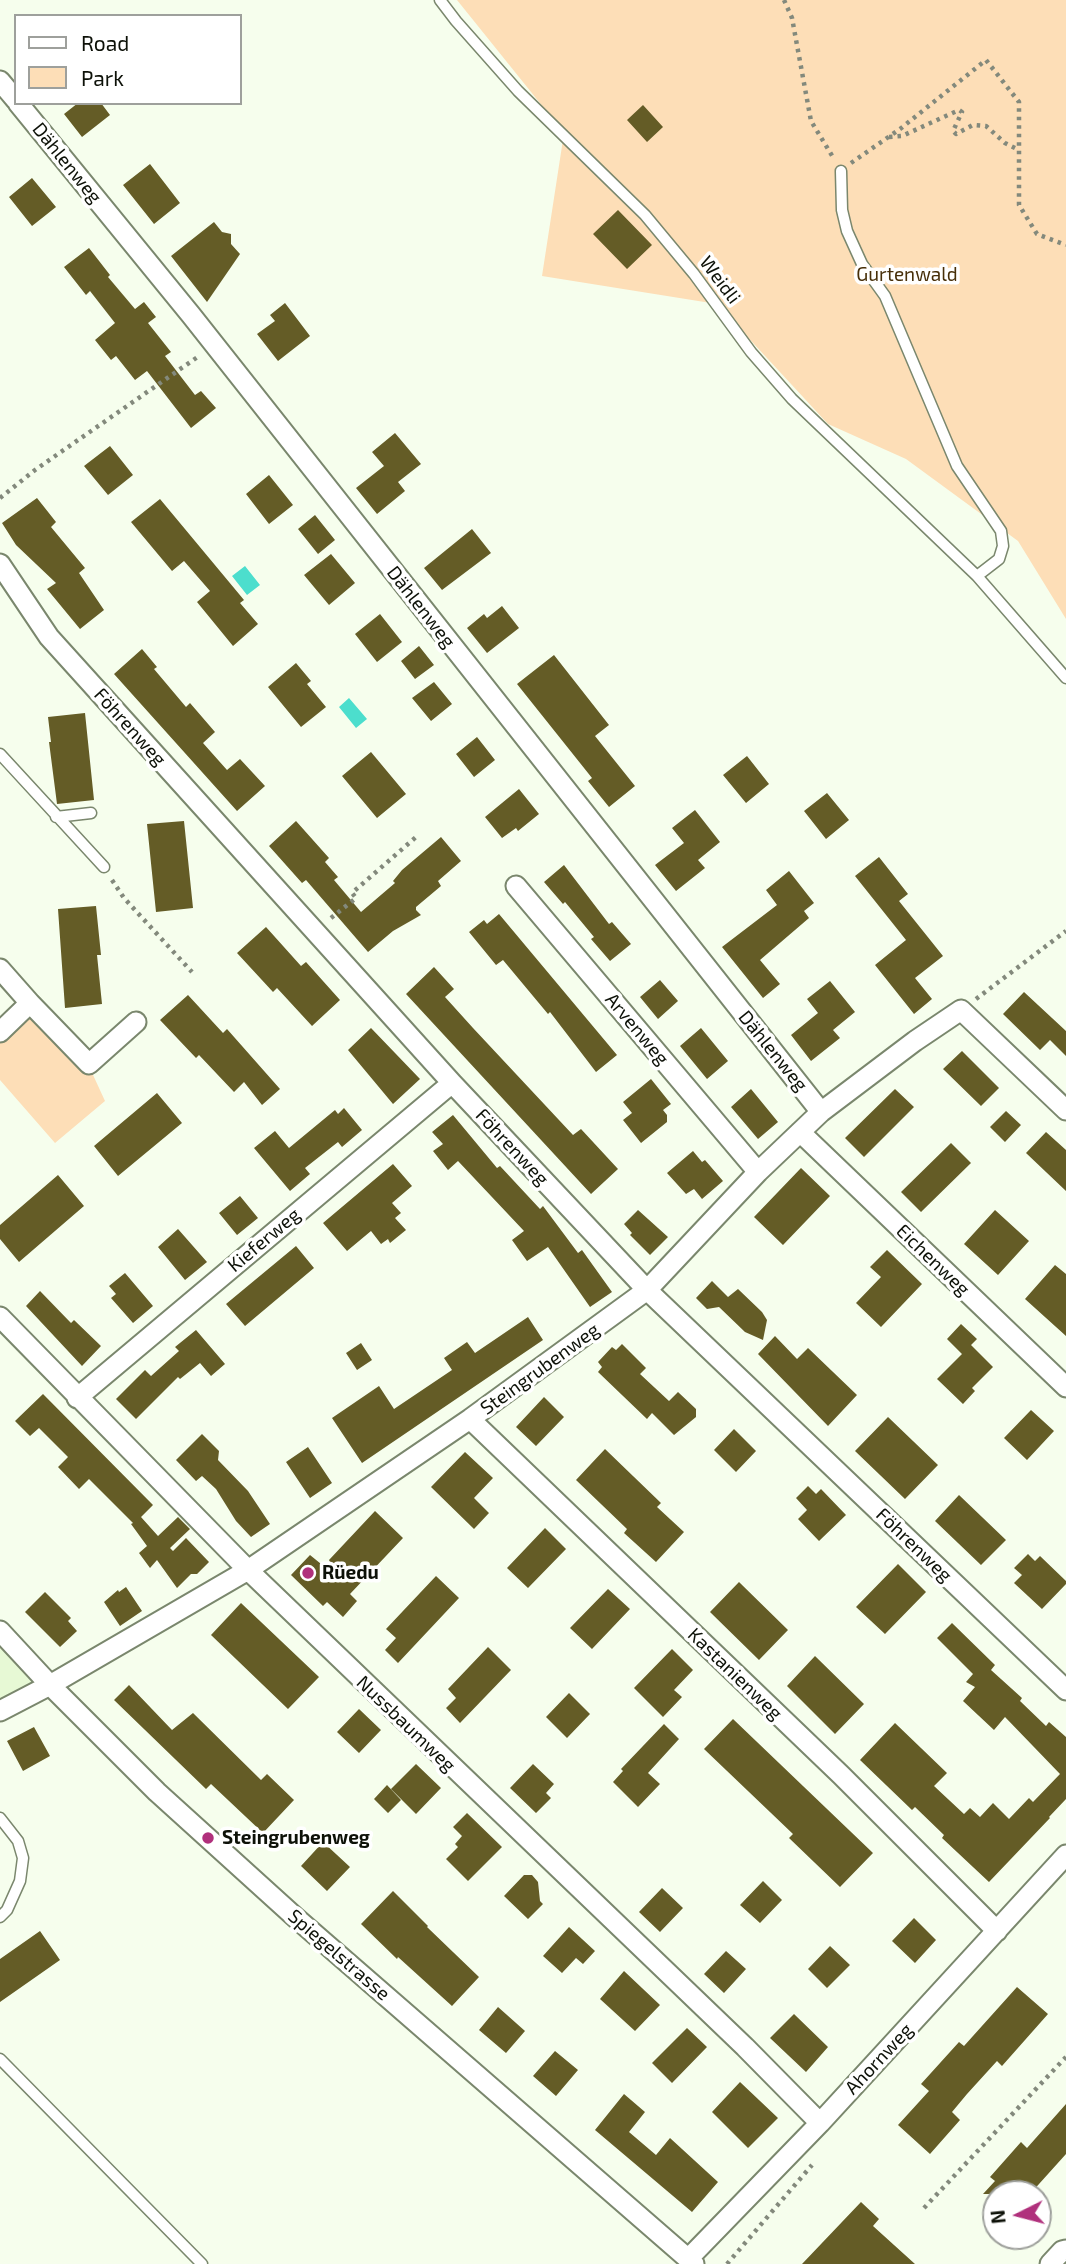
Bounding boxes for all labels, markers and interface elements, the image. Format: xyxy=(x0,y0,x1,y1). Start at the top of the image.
legend xyxy=(14,14,242,105)
text: Road xyxy=(81,30,129,55)
text: Park xyxy=(81,65,124,90)
street label: Dählenweg xyxy=(28,118,106,208)
street label: Weidli xyxy=(695,252,745,308)
park label: Gurtenwald xyxy=(856,264,958,286)
street label: Dählenweg xyxy=(382,562,460,652)
street label: Föhrenweg xyxy=(89,683,171,771)
street label: Arvenweg xyxy=(600,988,674,1070)
street label: Dählenweg xyxy=(734,1006,812,1096)
street label: Föhrenweg xyxy=(471,1104,553,1190)
street label: Kieferweg xyxy=(223,1203,305,1277)
street label: Eichenweg xyxy=(892,1219,974,1301)
street label: Steingrubenweg xyxy=(476,1318,604,1420)
street label: Föhrenweg xyxy=(871,1503,957,1587)
place label: Rüedu xyxy=(322,1562,379,1584)
marker: Rüedu xyxy=(300,1565,316,1581)
street label: Kastanienweg xyxy=(683,1623,787,1725)
street label: Nussbaumweg xyxy=(352,1671,460,1777)
place label: Steingrubenweg xyxy=(222,1827,370,1849)
marker: Steingrubenweg xyxy=(200,1830,216,1846)
street label: Spiegelstrasse xyxy=(283,1905,395,2005)
street label: Ahornweg xyxy=(840,2019,918,2099)
north arrow xyxy=(982,2180,1052,2250)
text: N xyxy=(985,2209,1010,2225)

